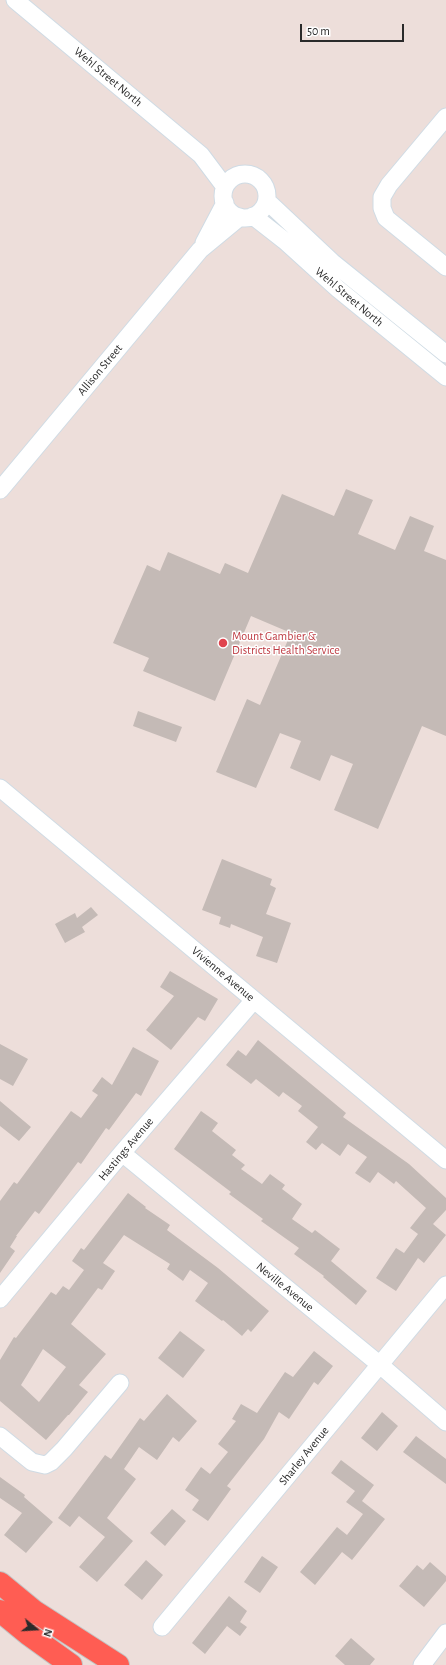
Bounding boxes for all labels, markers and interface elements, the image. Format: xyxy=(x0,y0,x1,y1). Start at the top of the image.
scale bar xyxy=(302,16,406,42)
text: 50 m xyxy=(307,25,330,37)
street label: Wehl Street North xyxy=(71,44,145,110)
street label: Wehl Street North xyxy=(312,264,386,330)
street label: Allison Street xyxy=(74,341,126,399)
place label: Mount Gambier & Districts Health Service xyxy=(232,629,340,657)
marker: Mount Gambier & Districts Health Service xyxy=(217,637,229,649)
street label: Vivienne Avenue xyxy=(189,943,257,1005)
street label: Hastings Avenue xyxy=(95,1114,157,1184)
street label: Neville Avenue xyxy=(253,1259,317,1315)
street label: Sharley Avenue xyxy=(276,1424,332,1488)
north arrow xyxy=(16,1609,56,1649)
text: N xyxy=(41,1628,54,1638)

